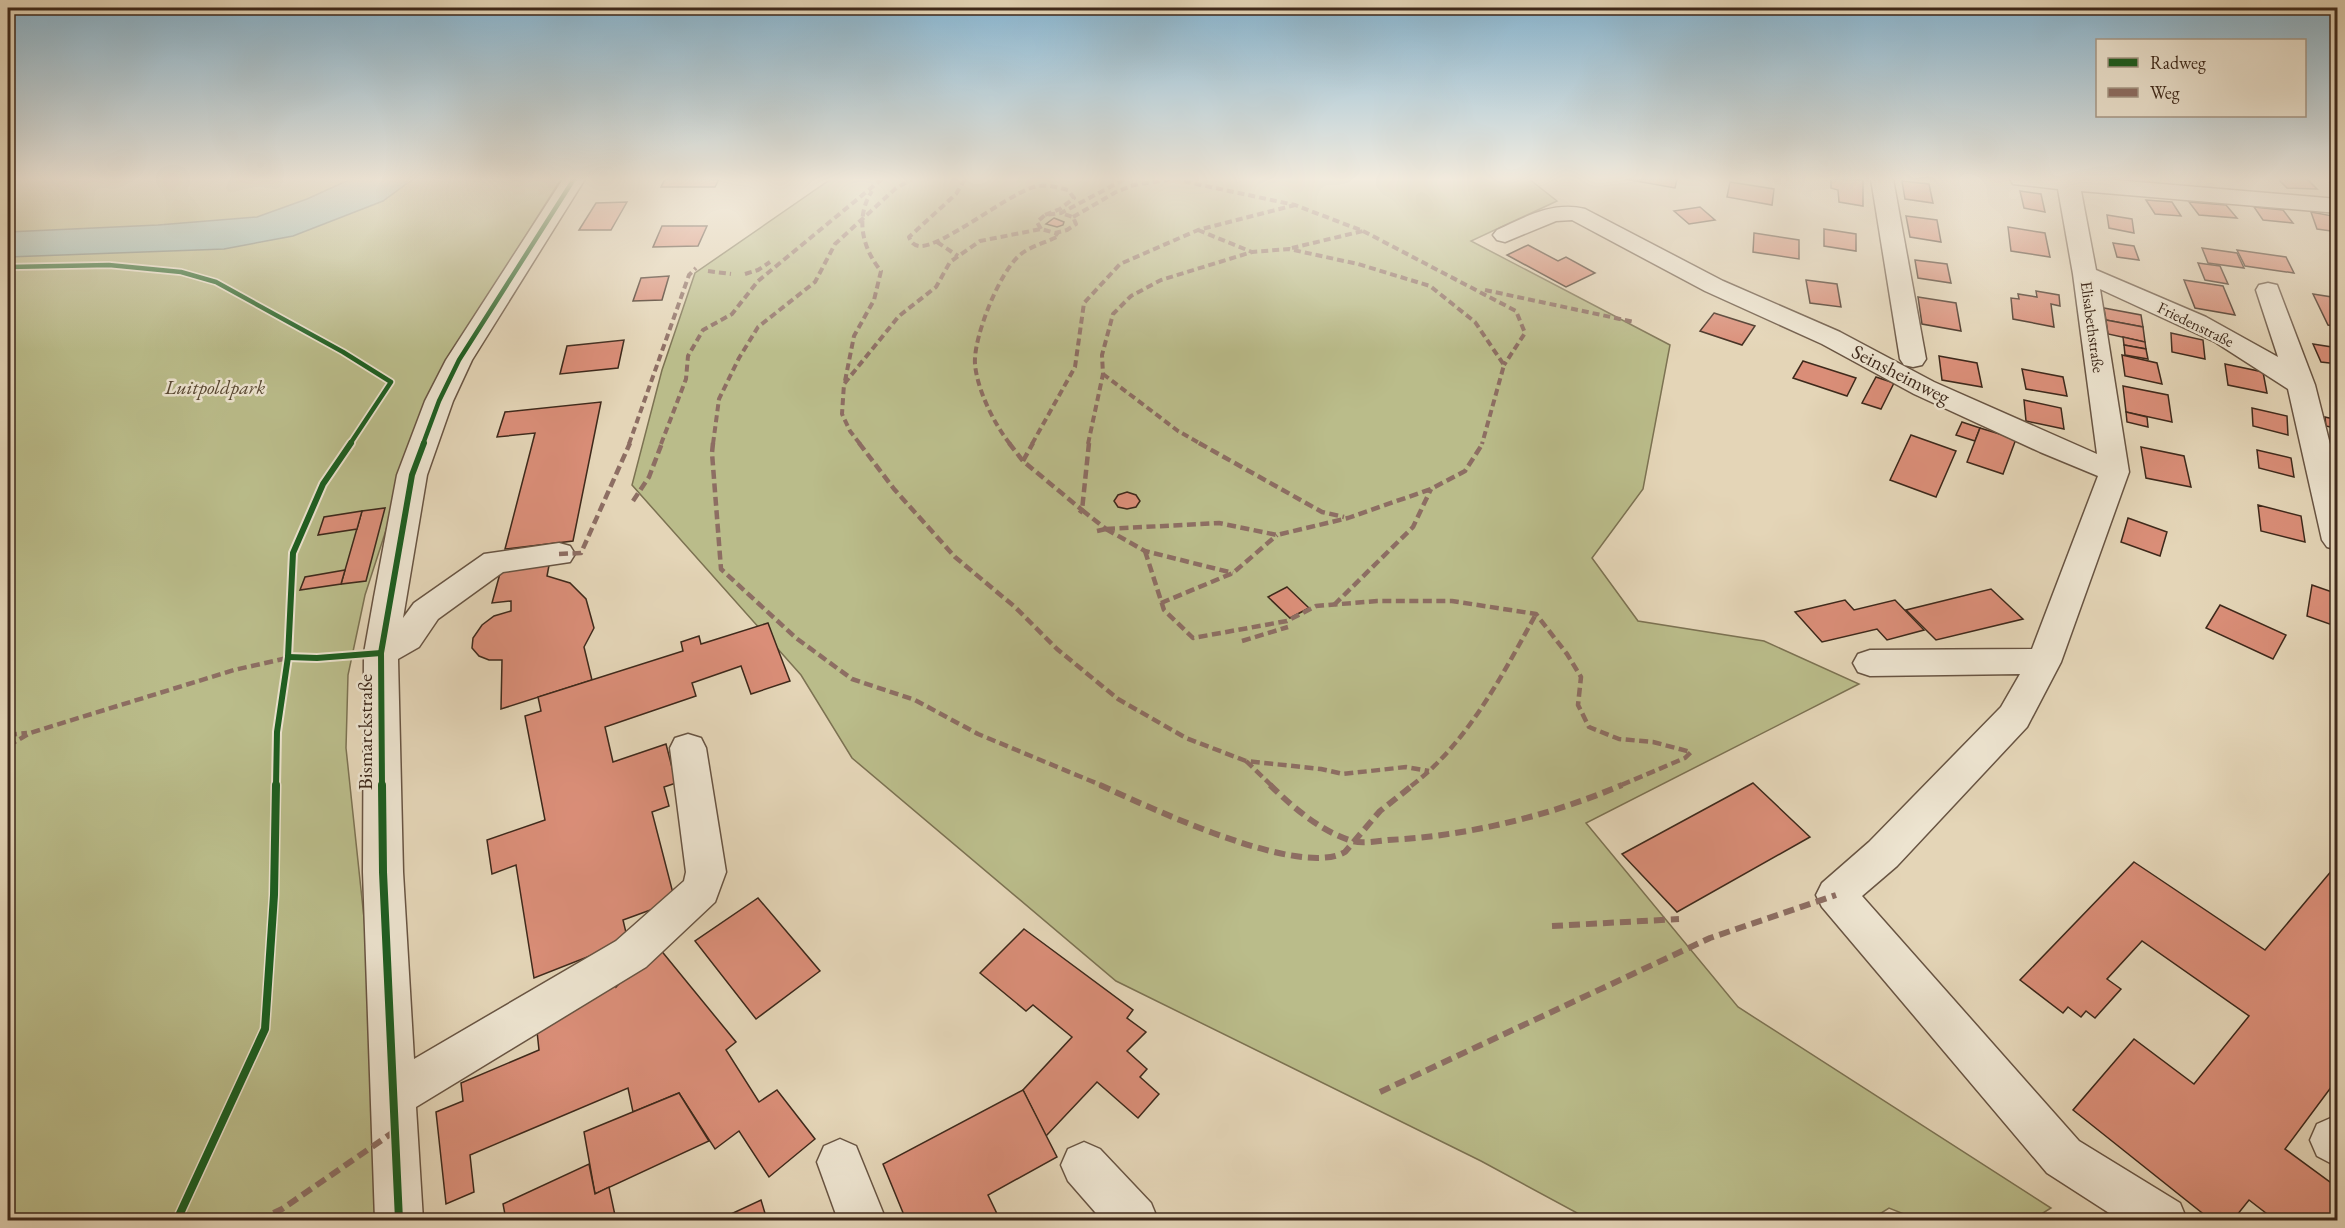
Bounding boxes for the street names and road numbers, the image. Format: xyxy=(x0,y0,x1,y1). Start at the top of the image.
street label: Elisabethstraße xyxy=(2076,280,2109,374)
street label: Friedenstraße xyxy=(2154,297,2237,352)
street label: Seinsheimweg xyxy=(1848,338,1955,410)
street label: Bismarckstraße xyxy=(352,674,378,790)

